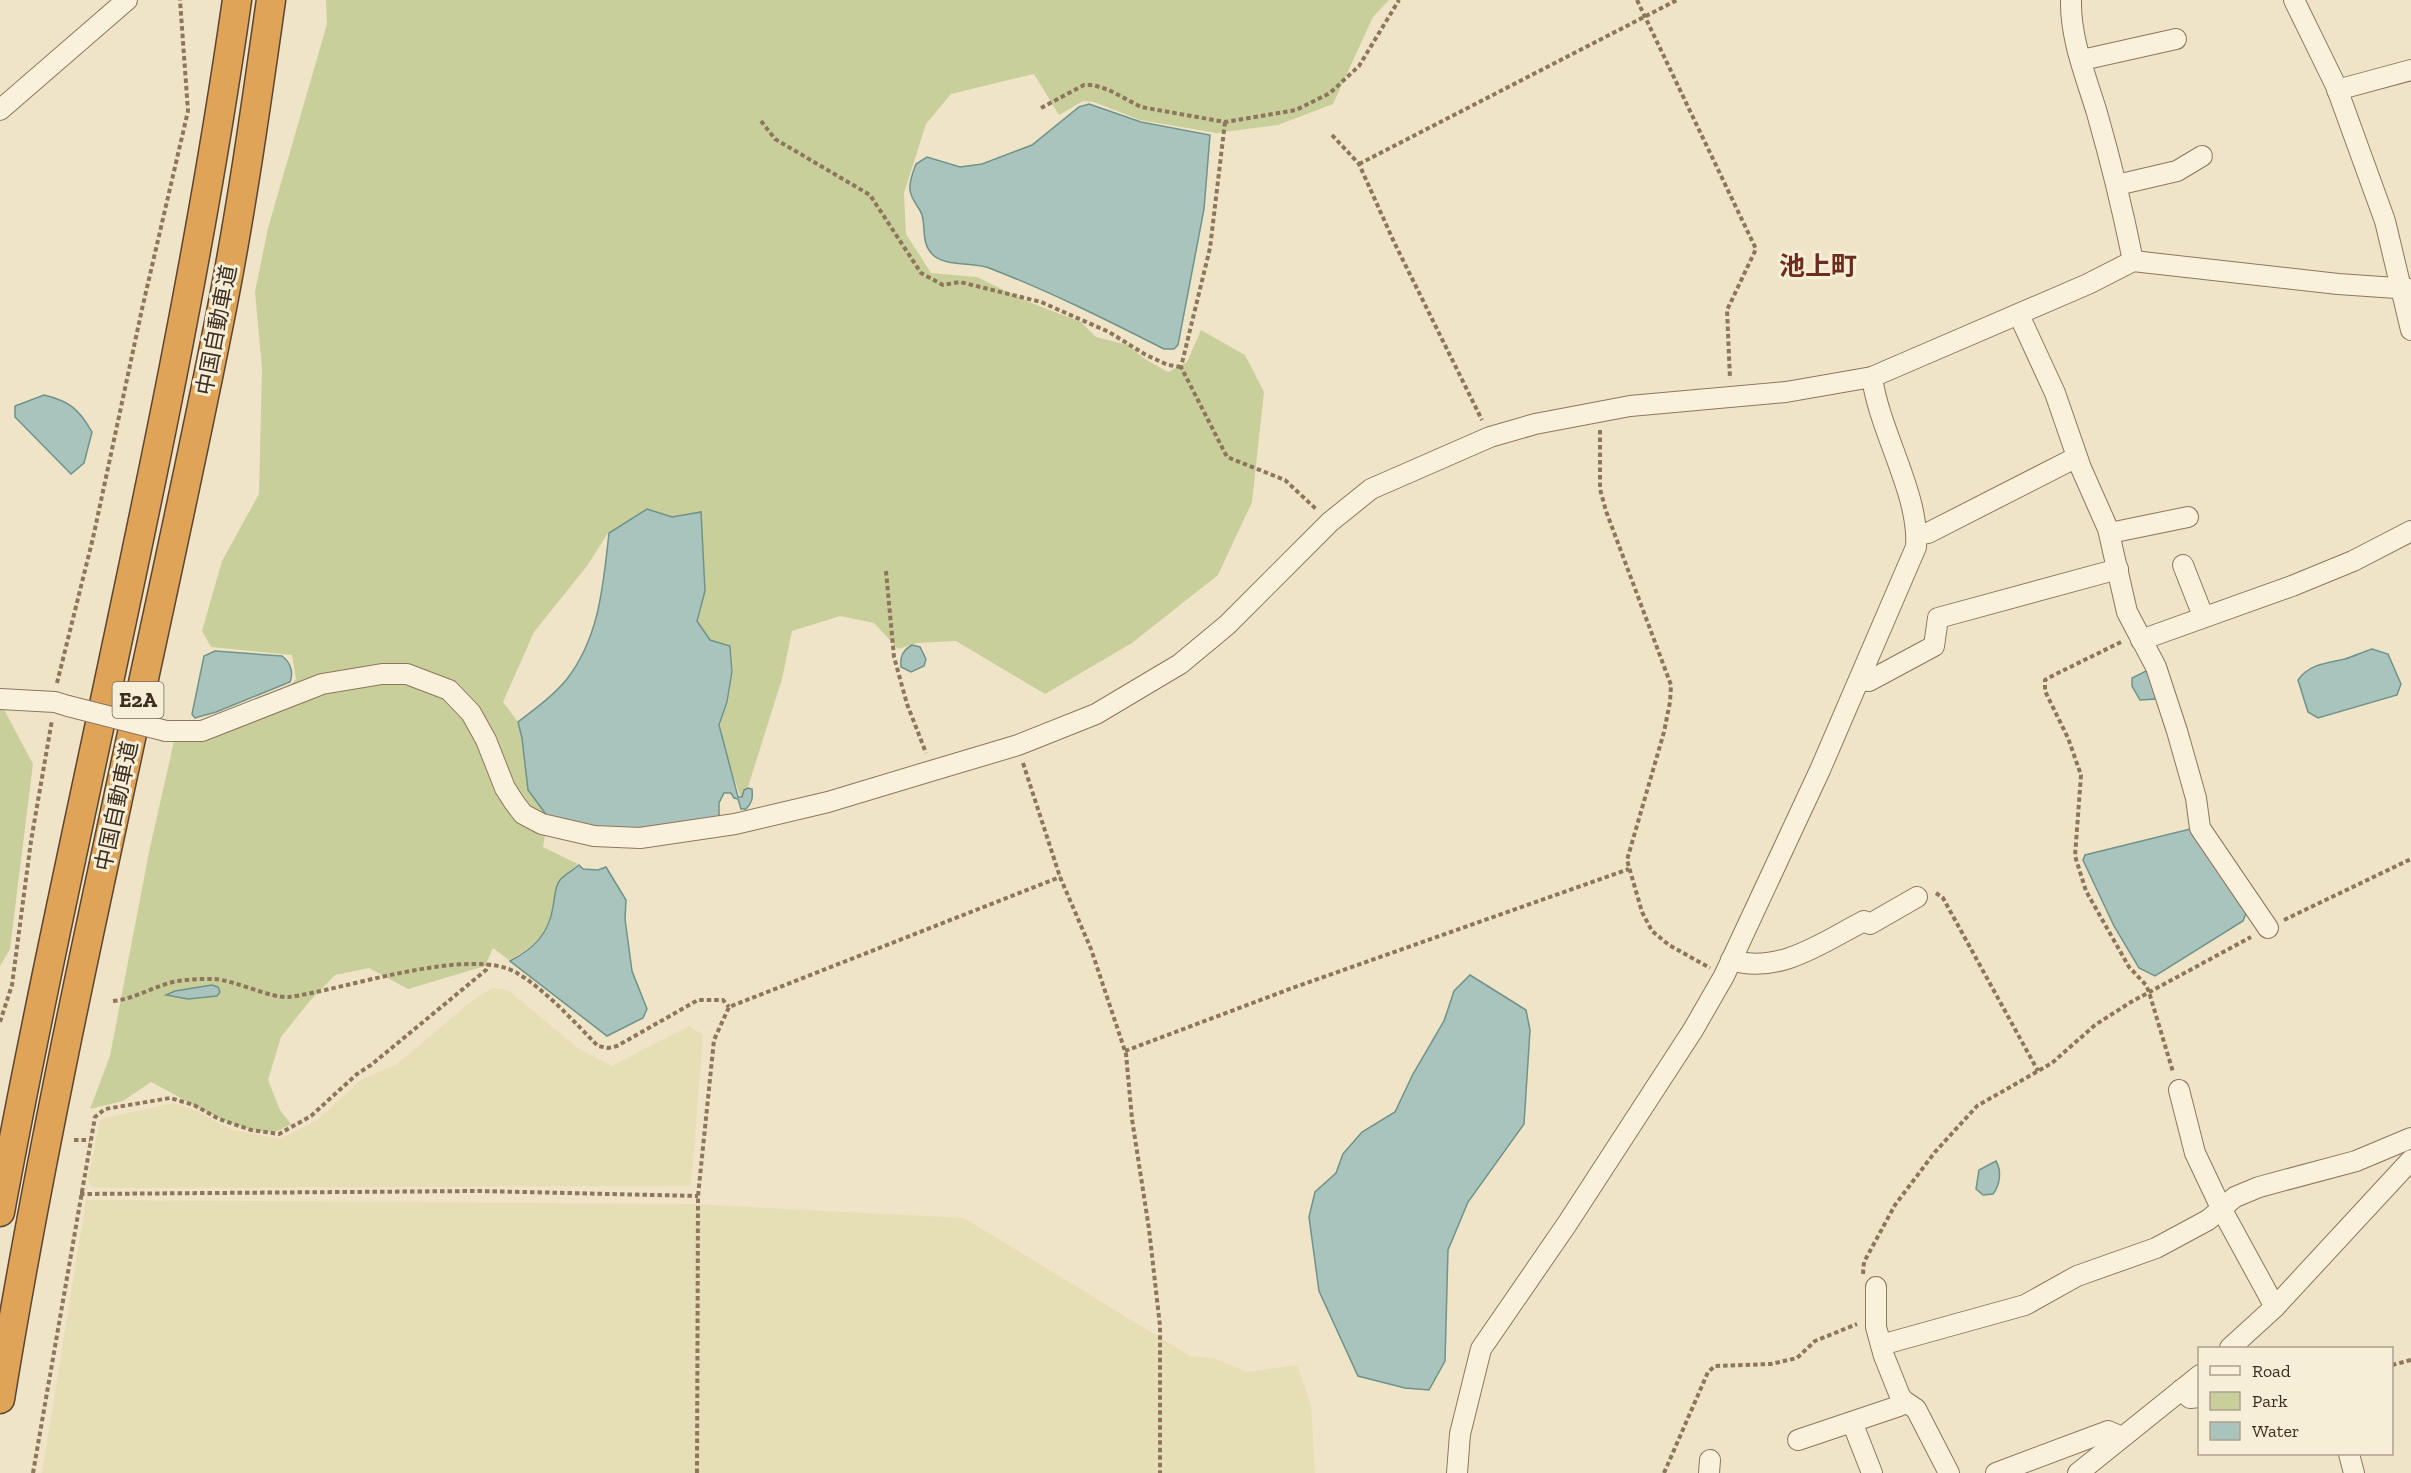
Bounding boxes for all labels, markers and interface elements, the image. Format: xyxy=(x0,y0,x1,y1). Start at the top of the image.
district label: 池上町 xyxy=(1779,250,1857,282)
street label: 中国自動車道 xyxy=(191,263,242,397)
road number: E2A xyxy=(112,682,164,718)
street label: 中国自動車道 xyxy=(90,739,143,873)
legend xyxy=(2198,1347,2393,1455)
text: Road xyxy=(2252,1360,2291,1382)
text: Park xyxy=(2252,1390,2288,1412)
text: Water xyxy=(2252,1420,2299,1442)

